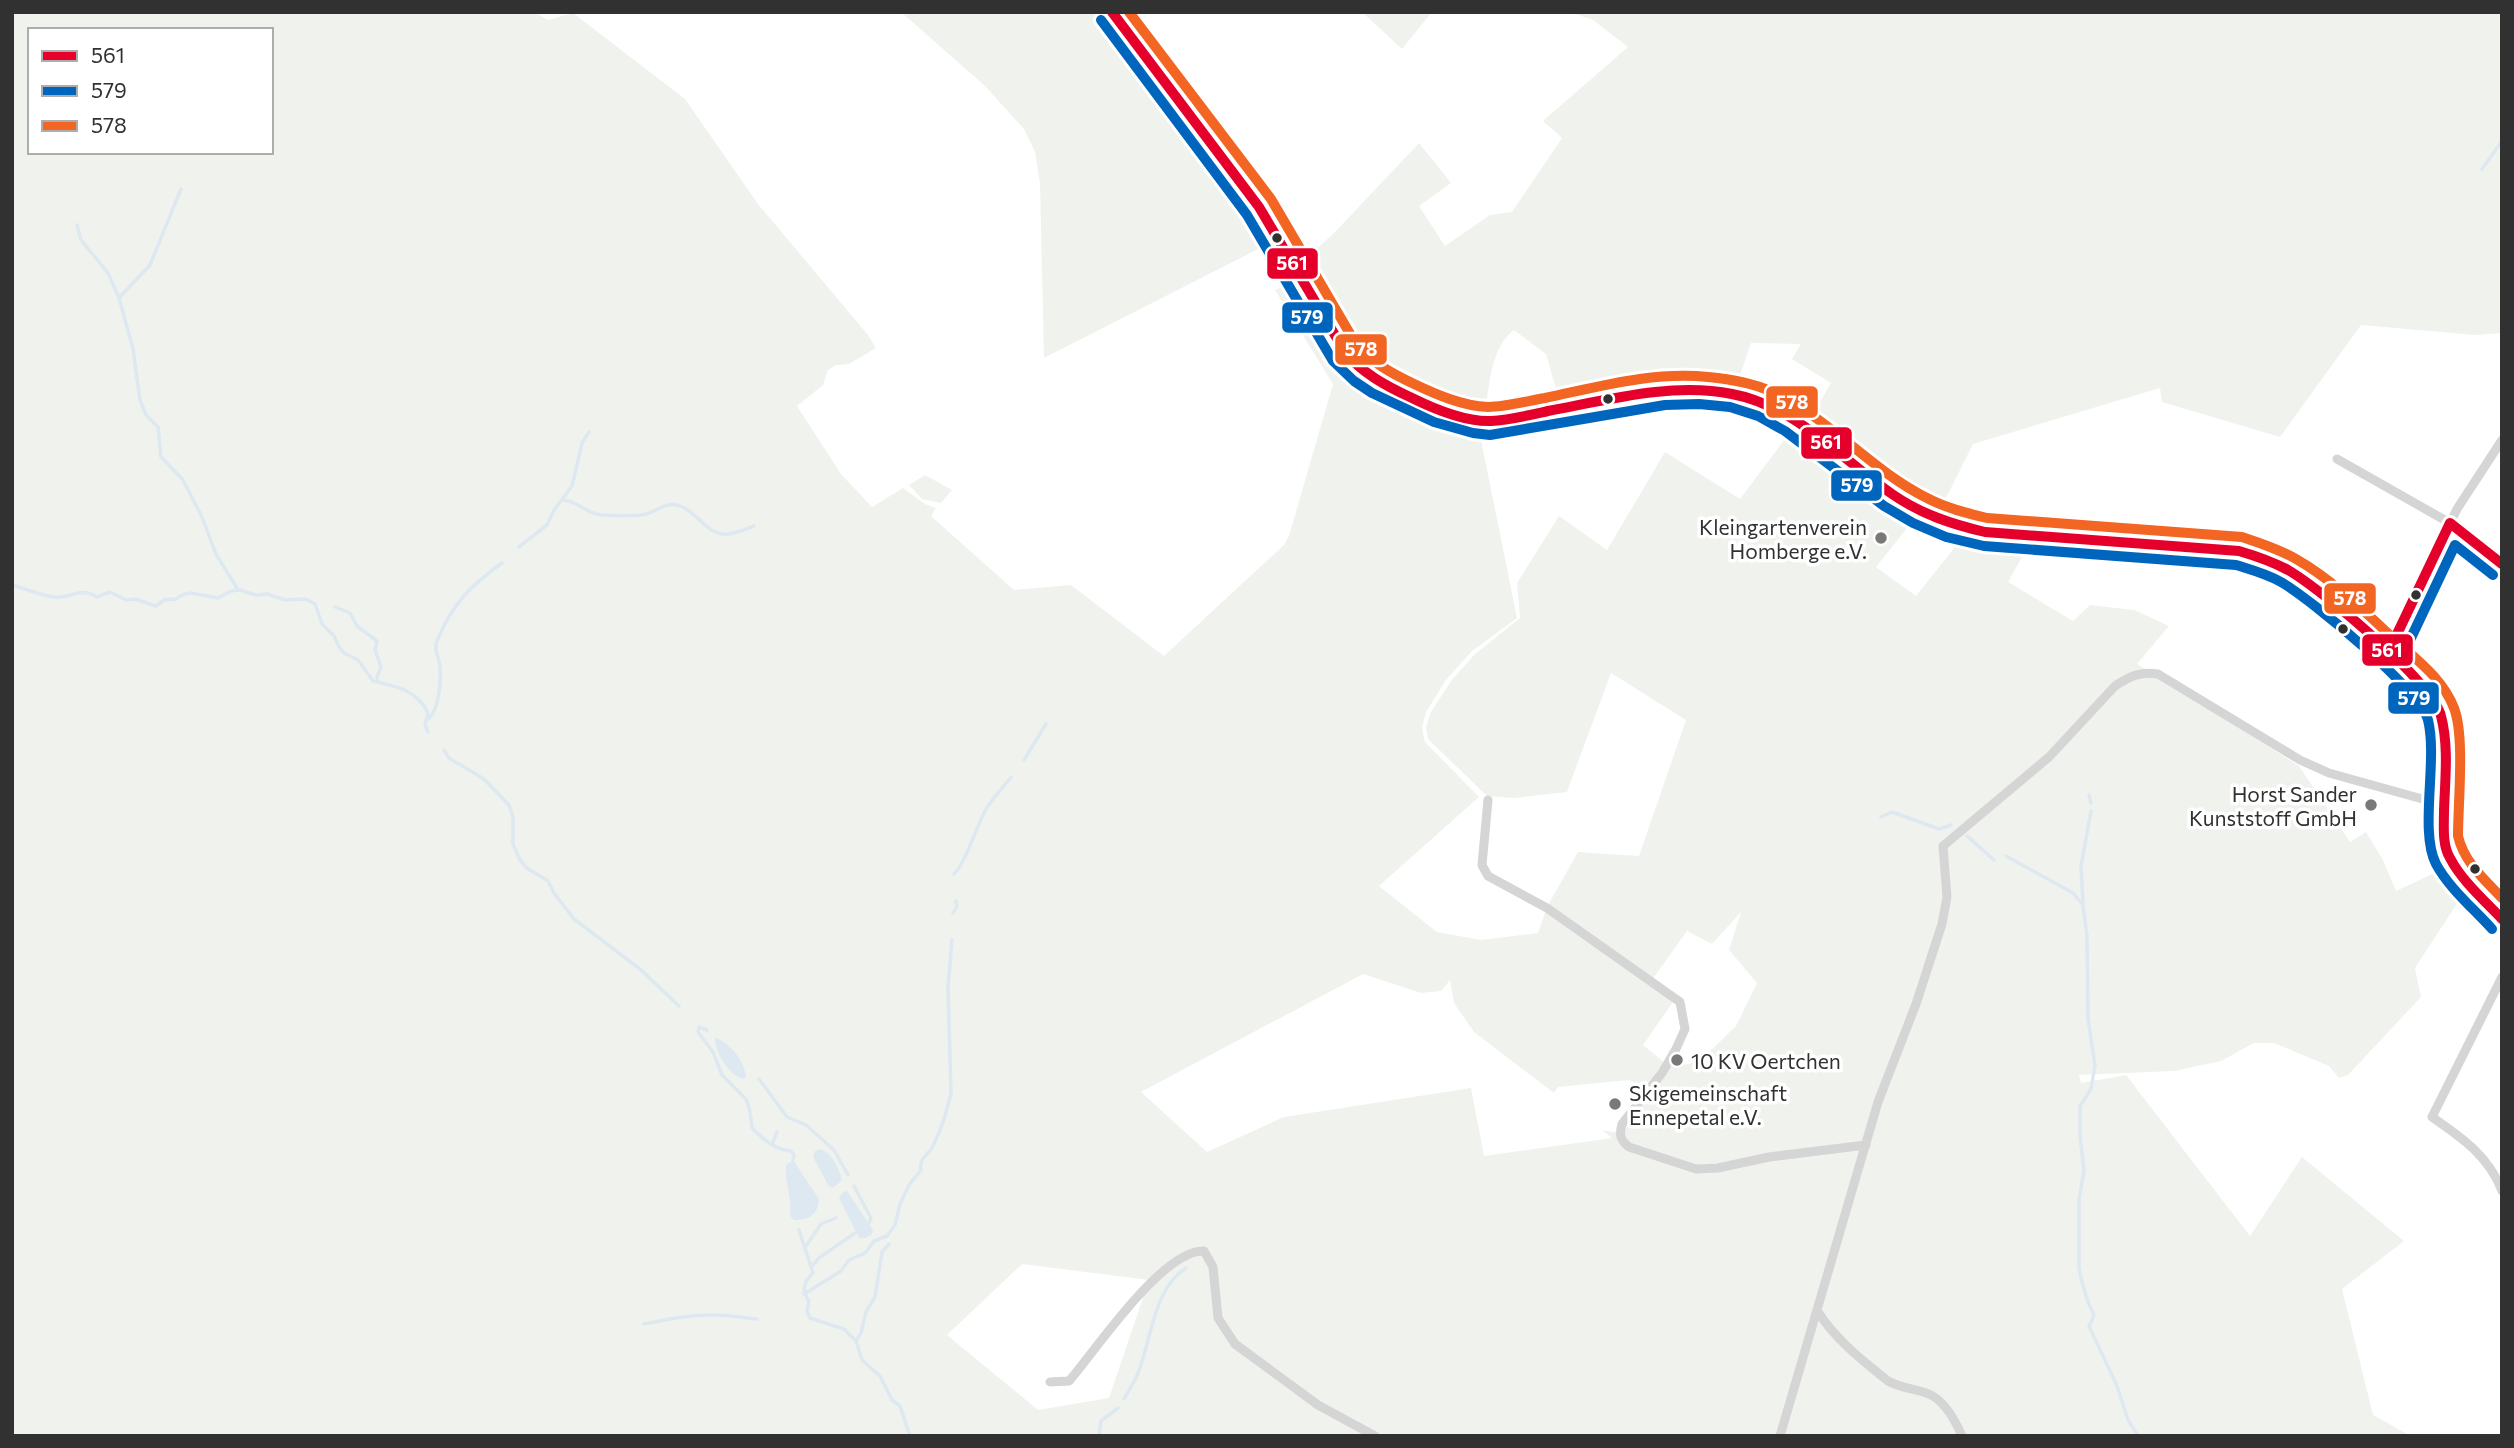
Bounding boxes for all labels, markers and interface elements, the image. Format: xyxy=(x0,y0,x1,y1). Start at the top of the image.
legend xyxy=(28,28,273,154)
text: 561 xyxy=(91,42,125,67)
text: 579 xyxy=(91,77,127,102)
text: 578 xyxy=(91,112,127,137)
unlabelled marker xyxy=(1270,231,1284,245)
line badge: 561 xyxy=(1266,247,1319,280)
text: 561 xyxy=(1276,251,1308,274)
line badge: 579 xyxy=(1281,301,1334,334)
text: 579 xyxy=(1290,305,1324,328)
line badge: 578 xyxy=(1334,333,1388,366)
text: 578 xyxy=(1344,337,1378,360)
line badge: 578 xyxy=(1765,385,1819,419)
text: 578 xyxy=(1775,390,1809,413)
unlabelled marker xyxy=(1601,392,1615,406)
line badge: 561 xyxy=(1800,426,1853,460)
text: 561 xyxy=(1810,430,1842,453)
line badge: 579 xyxy=(1830,469,1883,502)
text: 579 xyxy=(1840,473,1874,496)
place label: Kleingartenverein Homberge e.V. xyxy=(1699,514,1867,563)
marker: Kleingartenverein Homberge e.V. xyxy=(1873,530,1889,546)
line badge: 578 xyxy=(2323,582,2377,615)
text: 578 xyxy=(2333,586,2367,609)
unlabelled marker xyxy=(2409,588,2423,602)
unlabelled marker xyxy=(2336,622,2350,636)
line badge: 561 xyxy=(2361,633,2414,667)
text: 561 xyxy=(2371,638,2403,661)
line badge: 579 xyxy=(2387,681,2440,715)
text: 579 xyxy=(2397,686,2431,709)
place label: Horst Sander Kunststoff GmbH xyxy=(2189,781,2357,830)
marker: Horst Sander Kunststoff GmbH xyxy=(2363,797,2379,813)
unlabelled marker xyxy=(2468,862,2482,876)
place label: 10 KV Oertchen xyxy=(1691,1048,1841,1073)
marker: 10 KV Oertchen xyxy=(1669,1052,1685,1068)
place label: Skigemeinschaft Ennepetal e.V. xyxy=(1629,1080,1787,1129)
marker: Skigemeinschaft Ennepetal e.V. xyxy=(1607,1096,1623,1112)

